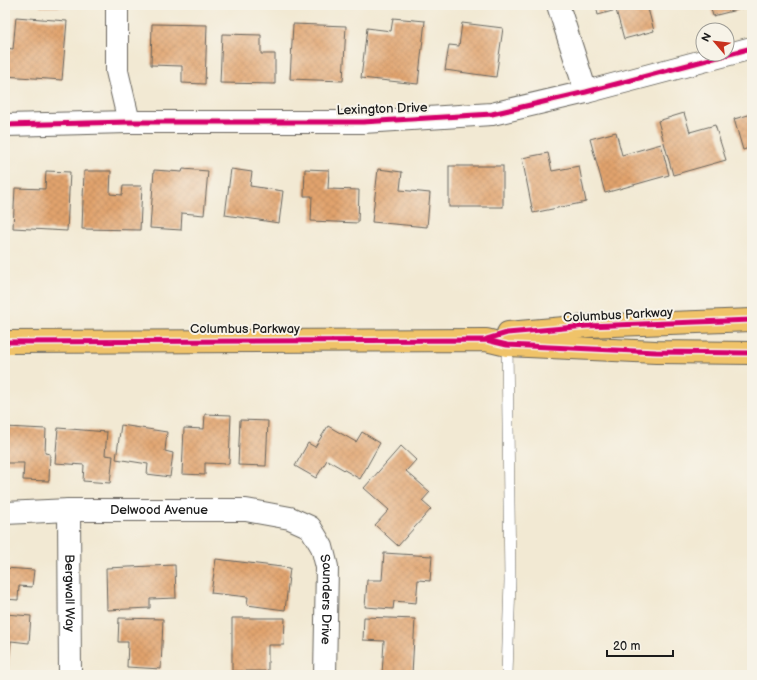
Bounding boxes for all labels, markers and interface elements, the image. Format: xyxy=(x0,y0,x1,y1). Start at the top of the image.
north arrow xyxy=(695,22,735,62)
text: N xyxy=(699,31,714,44)
street label: Lexington Drive xyxy=(336,99,428,119)
street label: Columbus Parkway xyxy=(563,304,673,326)
street label: Columbus Parkway xyxy=(190,321,300,337)
street label: Delwood Avenue xyxy=(110,502,208,518)
street label: Saunders Drive xyxy=(316,553,335,645)
street label: Bergwall Way xyxy=(61,554,78,632)
scale bar xyxy=(607,632,673,658)
text: 20 m xyxy=(613,639,640,654)

